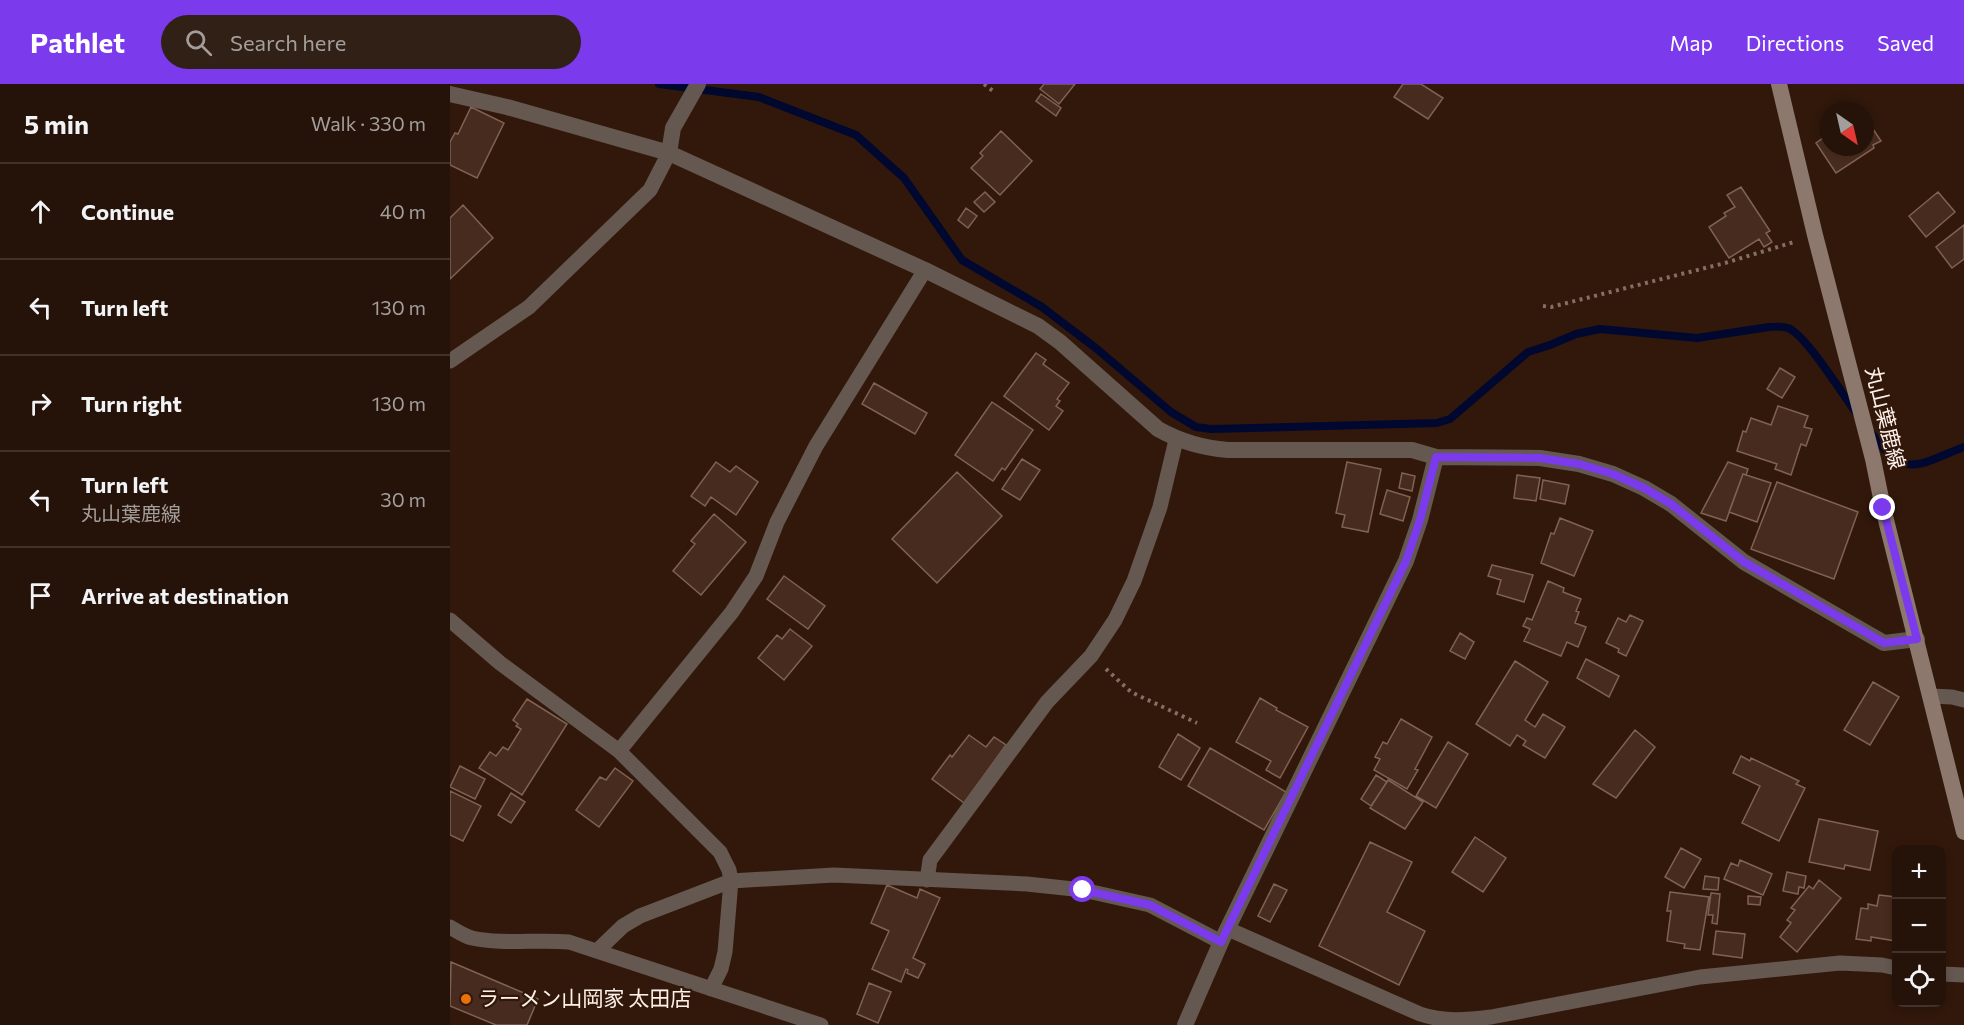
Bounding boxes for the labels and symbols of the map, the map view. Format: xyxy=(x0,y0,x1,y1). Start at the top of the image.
north arrow xyxy=(1820,102,1874,156)
street label: 丸山葉鹿線 xyxy=(1862,364,1911,472)
route end xyxy=(1869,494,1895,520)
route start xyxy=(1069,876,1095,902)
place label: ラーメン山岡家 太田店 xyxy=(478,985,691,1010)
marker: ラーメン山岡家 太田店 xyxy=(459,992,473,1006)

